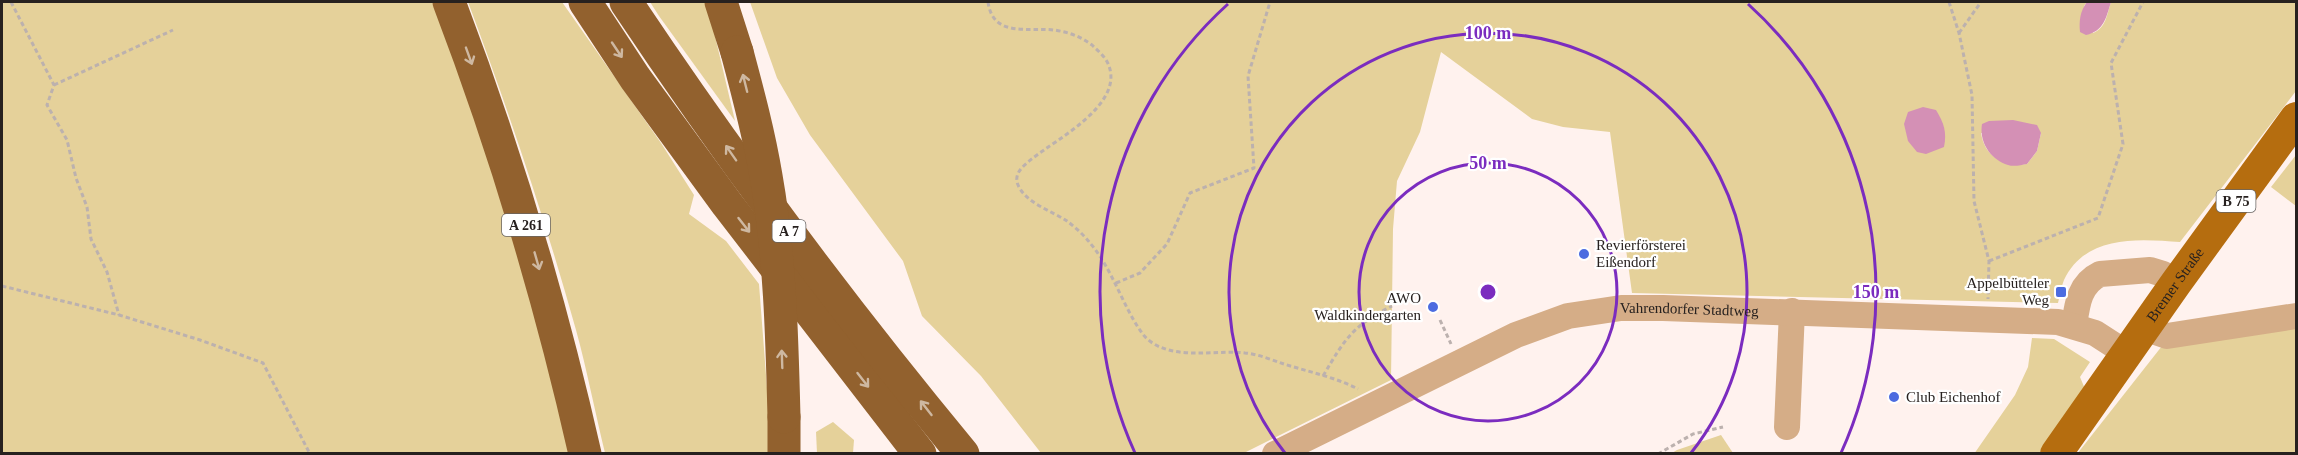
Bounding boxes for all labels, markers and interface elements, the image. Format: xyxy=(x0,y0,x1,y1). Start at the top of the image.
text: 100 m xyxy=(1465,23,1511,43)
one-way arrow xyxy=(611,42,623,58)
one-way arrow xyxy=(465,46,476,65)
one-way arrow xyxy=(739,73,751,92)
one-way arrow xyxy=(725,145,737,161)
text: 50 m xyxy=(1469,153,1507,173)
road number: B 75 xyxy=(2216,190,2256,212)
road number: A 261 xyxy=(502,214,550,236)
one-way arrow xyxy=(737,217,750,233)
road number: A 7 xyxy=(772,220,806,242)
place label: Revierförsterei Eißendorf xyxy=(1596,237,1686,270)
street label: Bremer Straße xyxy=(2143,244,2207,325)
marker: Revierförsterei Eißendorf xyxy=(1577,247,1591,261)
one-way arrow xyxy=(531,251,543,270)
place label: Appelbütteler Weg xyxy=(1967,275,2049,308)
centre of rings xyxy=(1478,282,1498,302)
text: 150 m xyxy=(1853,282,1899,302)
marker: Appelbütteler Weg xyxy=(2054,285,2068,299)
place label: AWO Waldkindergarten xyxy=(1314,290,1421,323)
marker: AWO Waldkindergarten xyxy=(1426,300,1440,314)
street label: Vahrendorfer Stadtweg xyxy=(1620,300,1759,319)
one-way arrow xyxy=(777,349,788,369)
one-way arrow xyxy=(856,371,869,387)
place label: Club Eichenhof xyxy=(1906,389,2001,405)
marker: Club Eichenhof xyxy=(1887,390,1901,404)
one-way arrow xyxy=(920,400,933,416)

